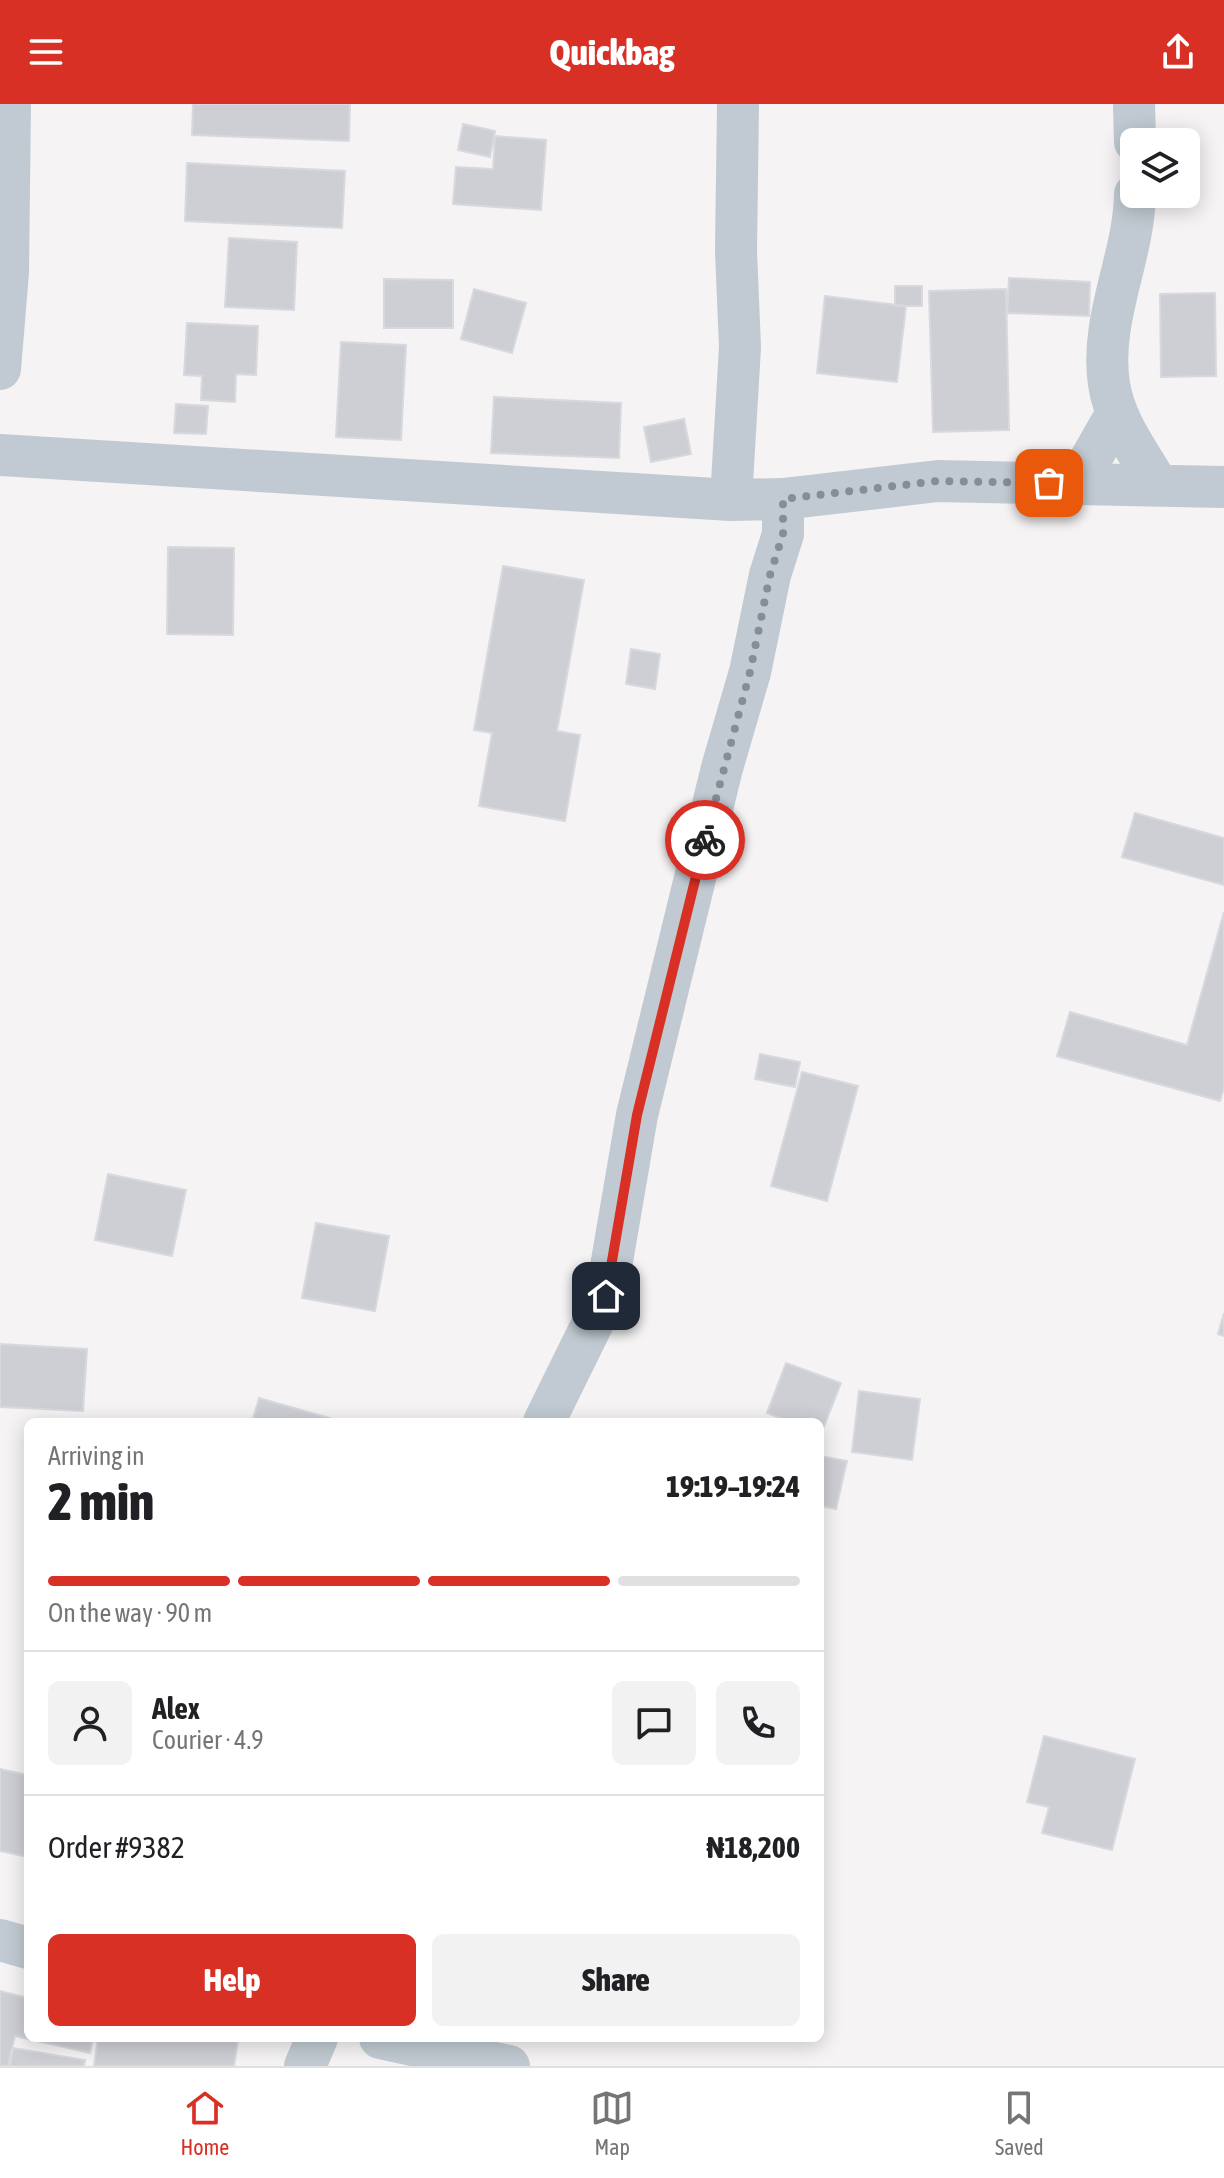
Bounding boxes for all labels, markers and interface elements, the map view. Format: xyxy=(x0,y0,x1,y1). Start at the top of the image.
icon: menu xyxy=(24,30,68,74)
icon: share xyxy=(1156,30,1200,74)
text: Quickbag xyxy=(549,31,675,73)
map controls xyxy=(1120,128,1200,208)
button: layers xyxy=(1120,128,1200,208)
pin xyxy=(1015,449,1083,517)
icon: bag xyxy=(1027,461,1071,505)
courier xyxy=(665,800,745,880)
icon: bike xyxy=(683,818,727,862)
pin xyxy=(572,1262,640,1330)
icon: home xyxy=(584,1274,628,1318)
text: Arriving in xyxy=(48,1441,145,1471)
text: 19:19–19:24 xyxy=(666,1469,800,1503)
text: 2 min xyxy=(48,1471,154,1531)
text: On the way · 90 m xyxy=(48,1598,212,1628)
button: person xyxy=(48,1681,132,1765)
button: chat xyxy=(612,1681,696,1765)
button: phone xyxy=(716,1681,800,1765)
text: Alex xyxy=(152,1691,200,1725)
text: Courier · 4.9 xyxy=(152,1725,263,1755)
text: Order #9382 xyxy=(48,1830,185,1864)
text: ₦18,200 xyxy=(706,1830,800,1864)
button: Help xyxy=(48,1934,416,2026)
button: Share xyxy=(432,1934,800,2026)
tab: Home xyxy=(180,2086,229,2160)
tab: Map xyxy=(590,2086,634,2160)
tab: Saved xyxy=(995,2086,1044,2160)

